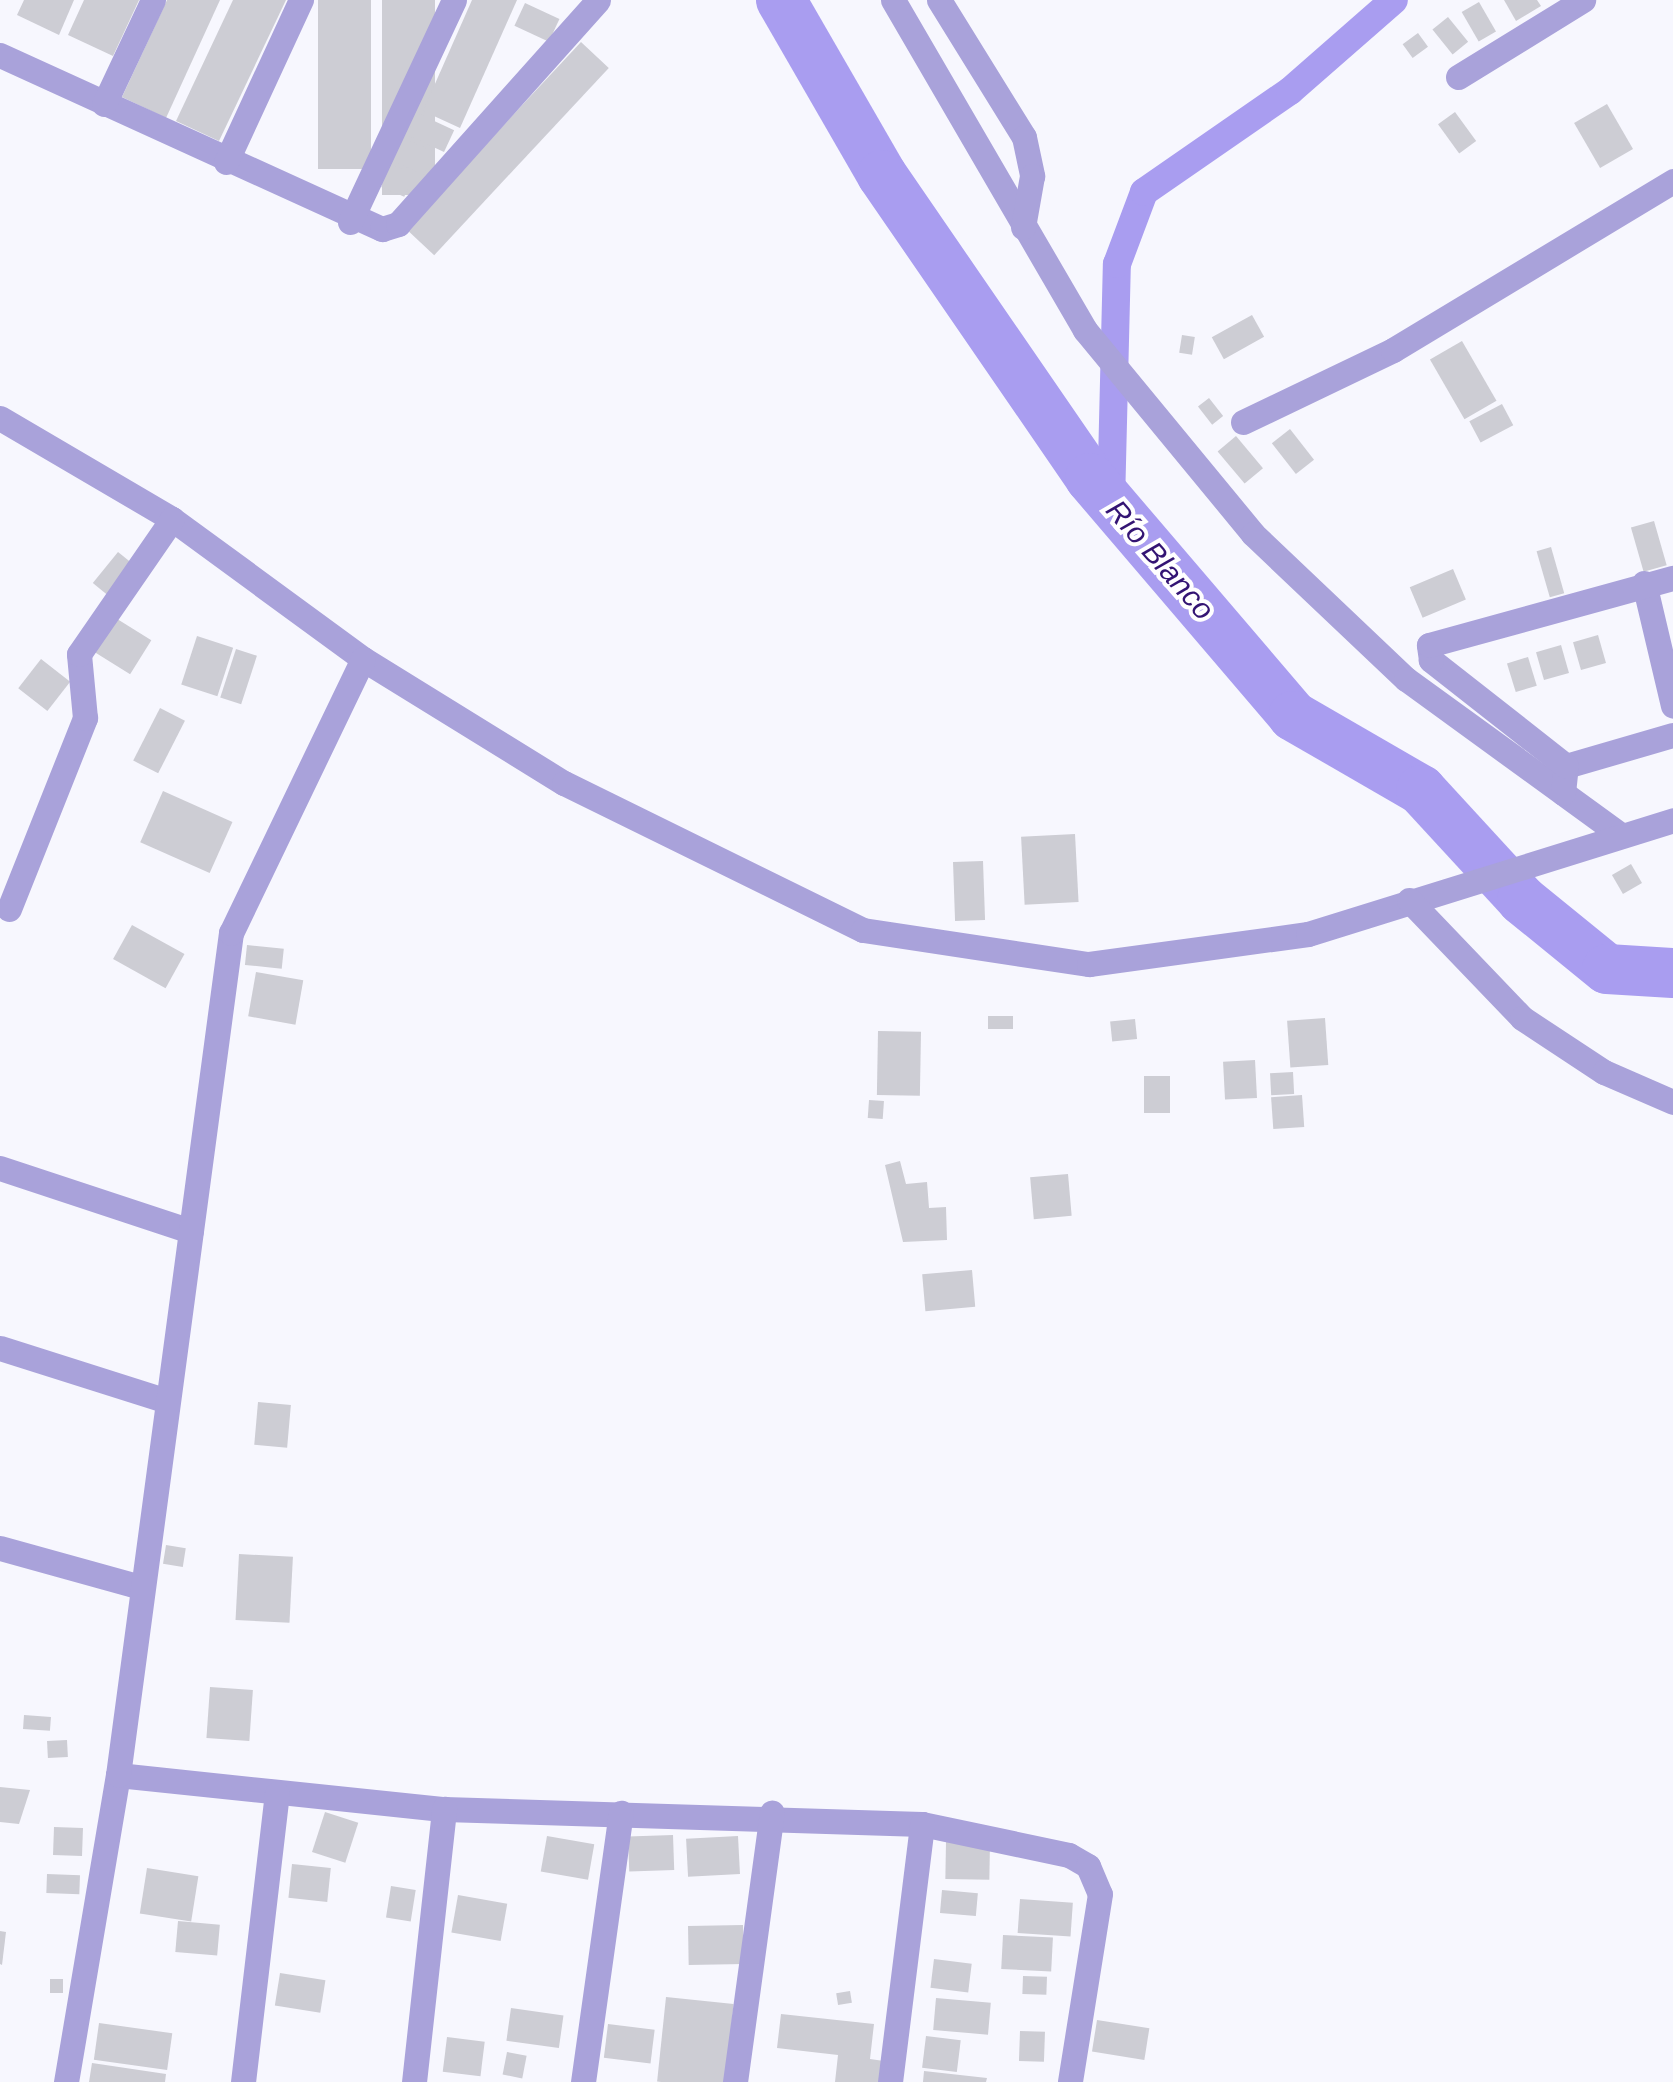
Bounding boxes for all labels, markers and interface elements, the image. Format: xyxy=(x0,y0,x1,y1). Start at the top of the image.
water label: Río Blanco xyxy=(1098,493,1222,627)

